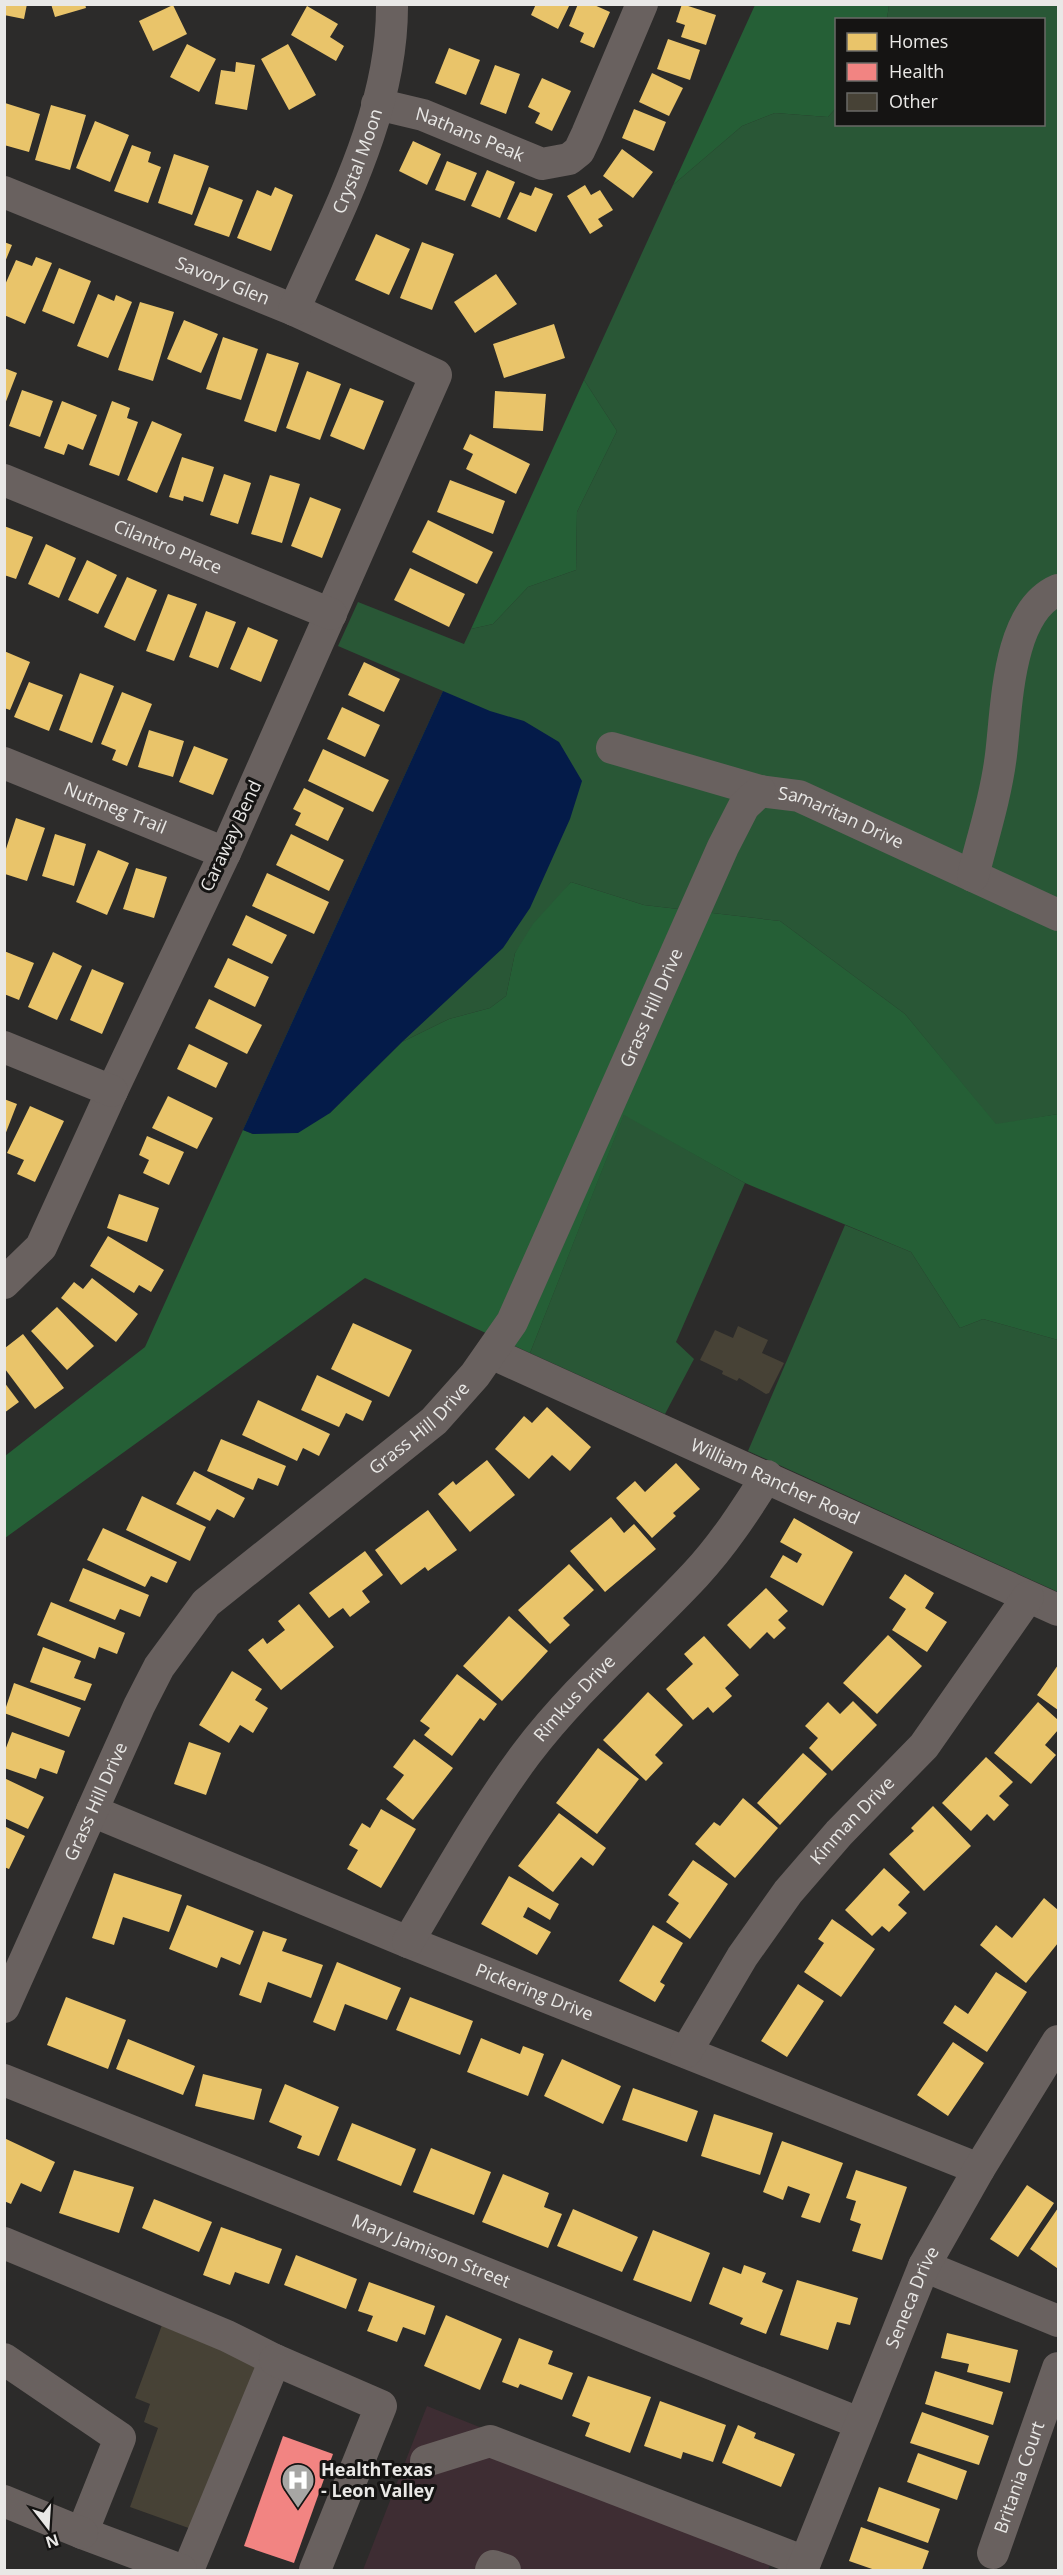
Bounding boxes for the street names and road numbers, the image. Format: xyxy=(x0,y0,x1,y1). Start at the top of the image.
street label: Nathans Peak xyxy=(413,101,529,167)
street label: Crystal Moon xyxy=(326,105,387,217)
street label: Savory Glen xyxy=(172,250,274,310)
street label: Cilantro Place xyxy=(110,513,226,579)
street label: Nutmeg Trail xyxy=(61,776,170,839)
street label: Caraway Bend xyxy=(194,776,266,895)
street label: Samaritan Drive xyxy=(777,780,908,854)
street label: Grass Hill Drive xyxy=(614,944,688,1071)
street label: Grass Hill Drive xyxy=(363,1376,474,1479)
street label: William Rancher Road xyxy=(687,1432,864,1530)
street label: Rimkus Drive xyxy=(528,1649,620,1746)
street label: Grass Hill Drive xyxy=(58,1738,132,1865)
street label: Kinman Drive xyxy=(804,1771,899,1869)
street label: Pickering Drive xyxy=(472,1957,597,2026)
street label: Mary Jamison Street xyxy=(348,2208,514,2293)
street label: Seneca Drive xyxy=(879,2242,944,2352)
street label: Britania Court xyxy=(988,2418,1049,2536)

